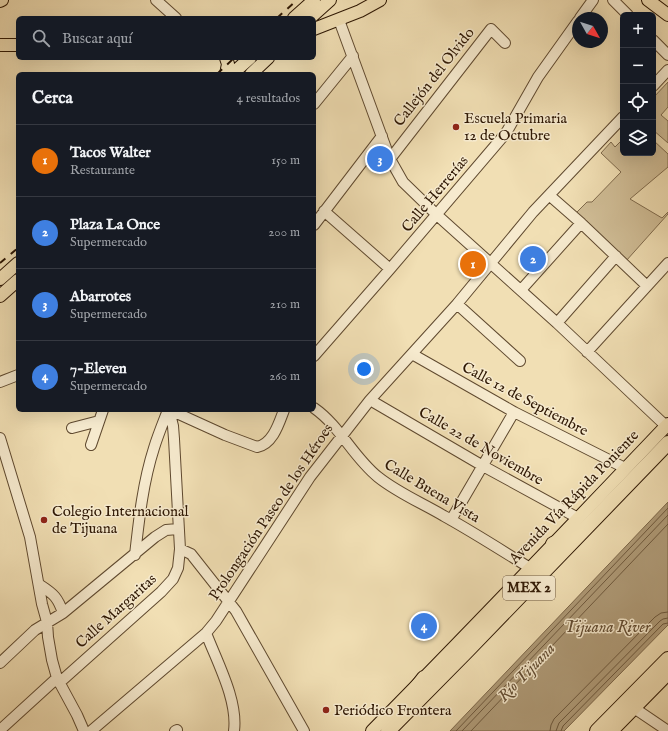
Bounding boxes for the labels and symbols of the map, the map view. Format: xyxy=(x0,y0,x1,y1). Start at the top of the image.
north arrow xyxy=(572,12,608,48)
street label: Callejón del Olvido xyxy=(389,24,479,130)
place label: Escuela Primaria 12 de Octubre xyxy=(464,109,567,145)
marker: Escuela Primaria 12 de Octubre xyxy=(451,122,461,132)
pin: 3 xyxy=(367,144,393,174)
street label: Calle Herrerías xyxy=(397,152,473,236)
pin: 2 xyxy=(520,244,546,274)
pin: 1 xyxy=(460,249,486,279)
street label: Calle 12 de Septiembre xyxy=(459,358,591,440)
your location xyxy=(354,359,374,379)
street label: Calle 22 de Noviembre xyxy=(415,403,547,490)
street label: Prolongación Paseo de los Héroes xyxy=(205,420,337,604)
street label: Avenida Vía Rápida Poniente xyxy=(504,426,643,569)
street label: Calle Buena Vista xyxy=(381,455,484,527)
place label: Colegio Internacional de Tijuana xyxy=(52,502,189,538)
marker: Colegio Internacional de Tijuana xyxy=(39,515,49,525)
street label: Calle Margaritas xyxy=(72,570,160,652)
road number: MEX 2 xyxy=(503,576,555,600)
pin: 4 xyxy=(411,611,437,641)
water label: Tijuana River xyxy=(564,618,652,638)
water label: Río Tijuana xyxy=(494,639,560,707)
place label: Periódico Frontera xyxy=(334,701,452,720)
marker: Periódico Frontera xyxy=(321,705,331,715)

